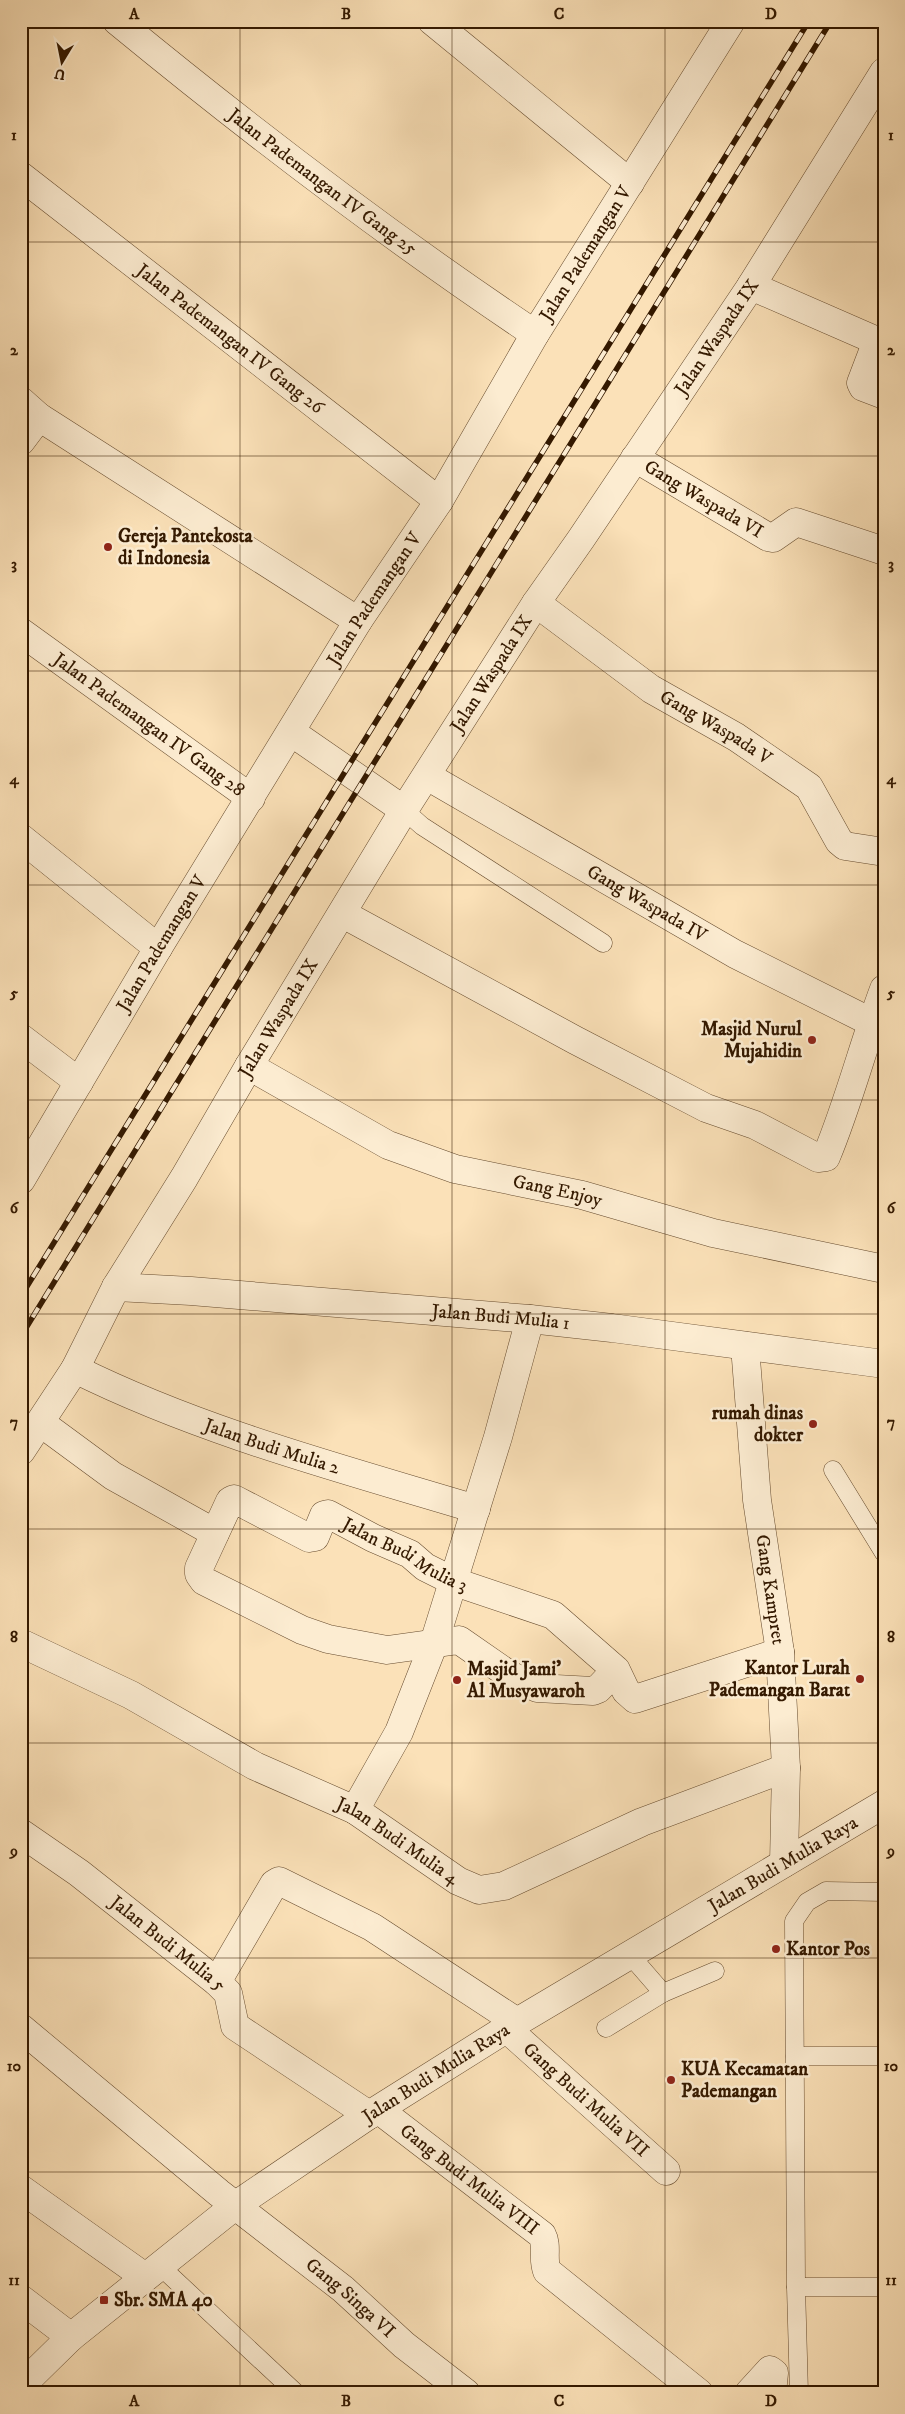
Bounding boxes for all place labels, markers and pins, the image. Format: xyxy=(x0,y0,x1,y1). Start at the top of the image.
place label: Gereja Pantekosta di Indonesia xyxy=(118,525,254,570)
marker: Gereja Pantekosta di Indonesia xyxy=(102,541,114,553)
place label: Masjid Nurul Mujahidin xyxy=(701,1018,803,1064)
marker: Masjid Nurul Mujahidin xyxy=(806,1034,818,1046)
place label: rumah dinas dokter xyxy=(712,1402,804,1447)
marker: rumah dinas dokter xyxy=(807,1418,819,1430)
place label: Kantor Lurah Pademangan Barat xyxy=(709,1657,851,1702)
place label: Masjid Jami' Al Musyawaroh xyxy=(466,1658,586,1703)
marker: Kantor Lurah Pademangan Barat xyxy=(854,1673,866,1685)
marker: Masjid Jami' Al Musyawaroh xyxy=(451,1674,463,1686)
place label: Kantor Pos xyxy=(786,1938,871,1961)
marker: Kantor Pos xyxy=(770,1943,782,1955)
place label: KUA Kecamatan Pademangan xyxy=(681,2058,809,2103)
marker: KUA Kecamatan Pademangan xyxy=(665,2074,677,2086)
place label: Sbr. SMA 40 xyxy=(114,2289,213,2312)
marker: Sbr. SMA 40 xyxy=(98,2294,110,2306)

